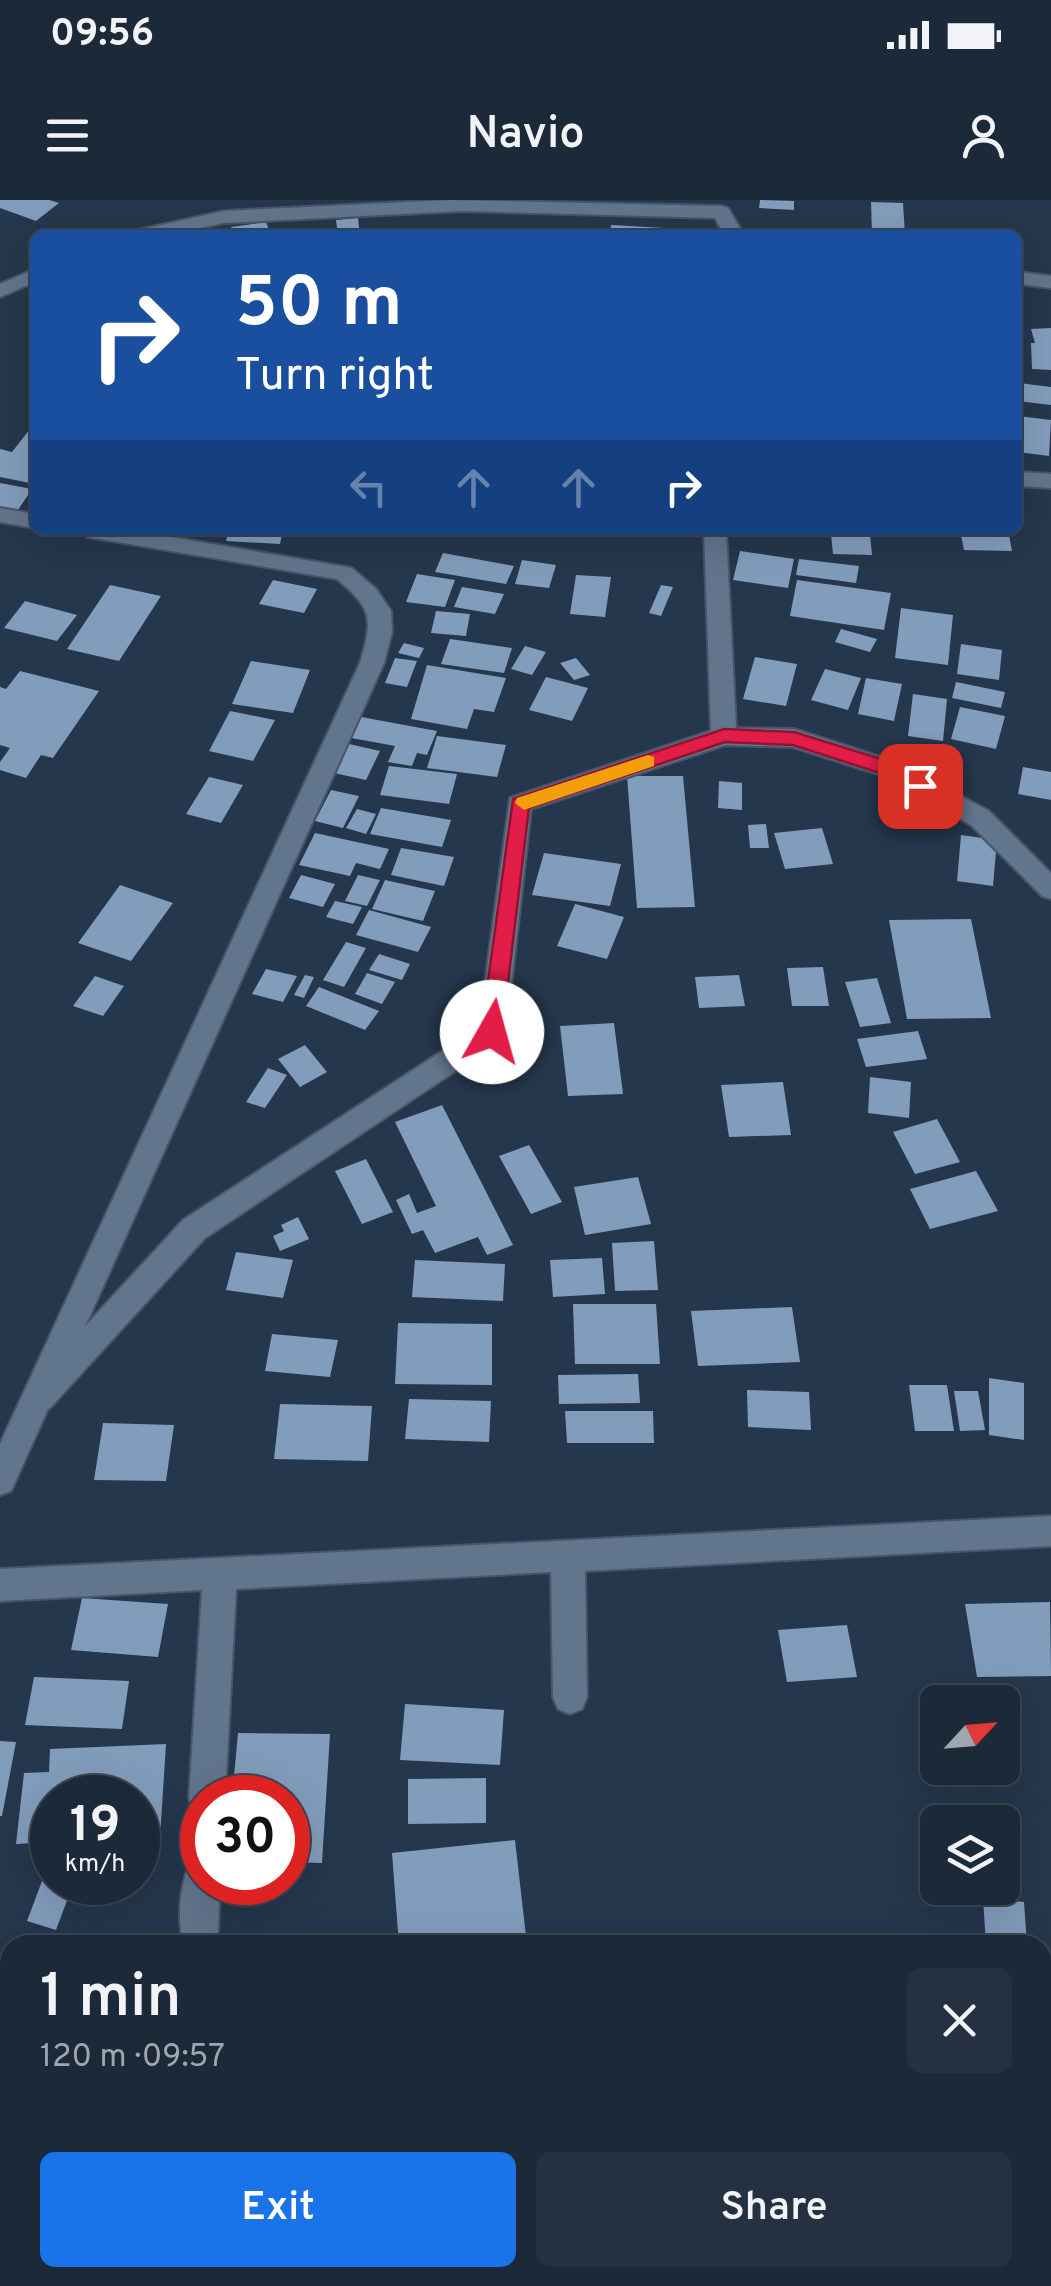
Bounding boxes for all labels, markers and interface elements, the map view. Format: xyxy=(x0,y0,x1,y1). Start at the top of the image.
text: 09:56 xyxy=(50,11,154,60)
text: Navio xyxy=(466,107,585,164)
icon: menu xyxy=(40,108,95,163)
icon: person xyxy=(956,108,1011,163)
text: 50 m xyxy=(235,262,402,351)
icon: right xyxy=(70,270,200,400)
text: Turn right xyxy=(235,349,434,406)
icon: left xyxy=(341,460,396,515)
icon: ahead xyxy=(446,460,501,515)
icon: ahead xyxy=(551,460,606,515)
icon: right xyxy=(656,460,711,515)
pin xyxy=(878,744,963,829)
icon: arrive xyxy=(893,759,948,814)
position arrow xyxy=(440,980,544,1084)
north arrow xyxy=(920,1685,1020,1785)
map controls xyxy=(920,1685,1020,1905)
speed limit sign: 30 xyxy=(180,1775,310,1905)
text: 19 xyxy=(70,1796,120,1859)
button: layers xyxy=(920,1805,1020,1905)
text: km/h xyxy=(65,1849,125,1881)
text: 1 min xyxy=(40,1962,181,2038)
button: close xyxy=(907,1968,1012,2073)
text: 120 m · 09:57 xyxy=(40,2038,225,2078)
button: Exit xyxy=(40,2152,516,2267)
button: Share xyxy=(536,2152,1012,2267)

